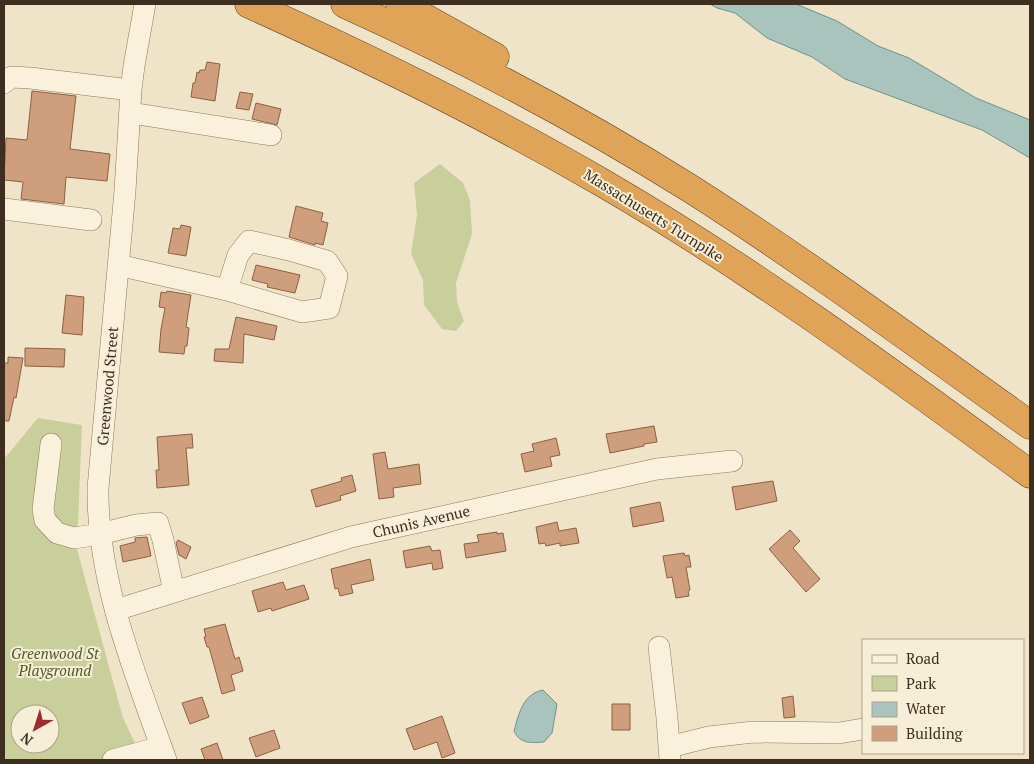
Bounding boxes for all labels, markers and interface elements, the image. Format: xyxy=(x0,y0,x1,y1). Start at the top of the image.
street label: Massachusetts Turnpike xyxy=(580,164,728,266)
street label: Greenwood Street xyxy=(92,325,122,446)
street label: Chunis Avenue xyxy=(370,500,472,542)
legend xyxy=(862,639,1024,754)
park label: Greenwood St Playground xyxy=(11,643,100,680)
text: Road xyxy=(906,648,939,668)
text: Park xyxy=(906,673,936,693)
text: Water xyxy=(906,698,946,718)
north arrow xyxy=(10,704,60,754)
text: Building xyxy=(906,723,964,743)
text: N xyxy=(16,729,37,750)

